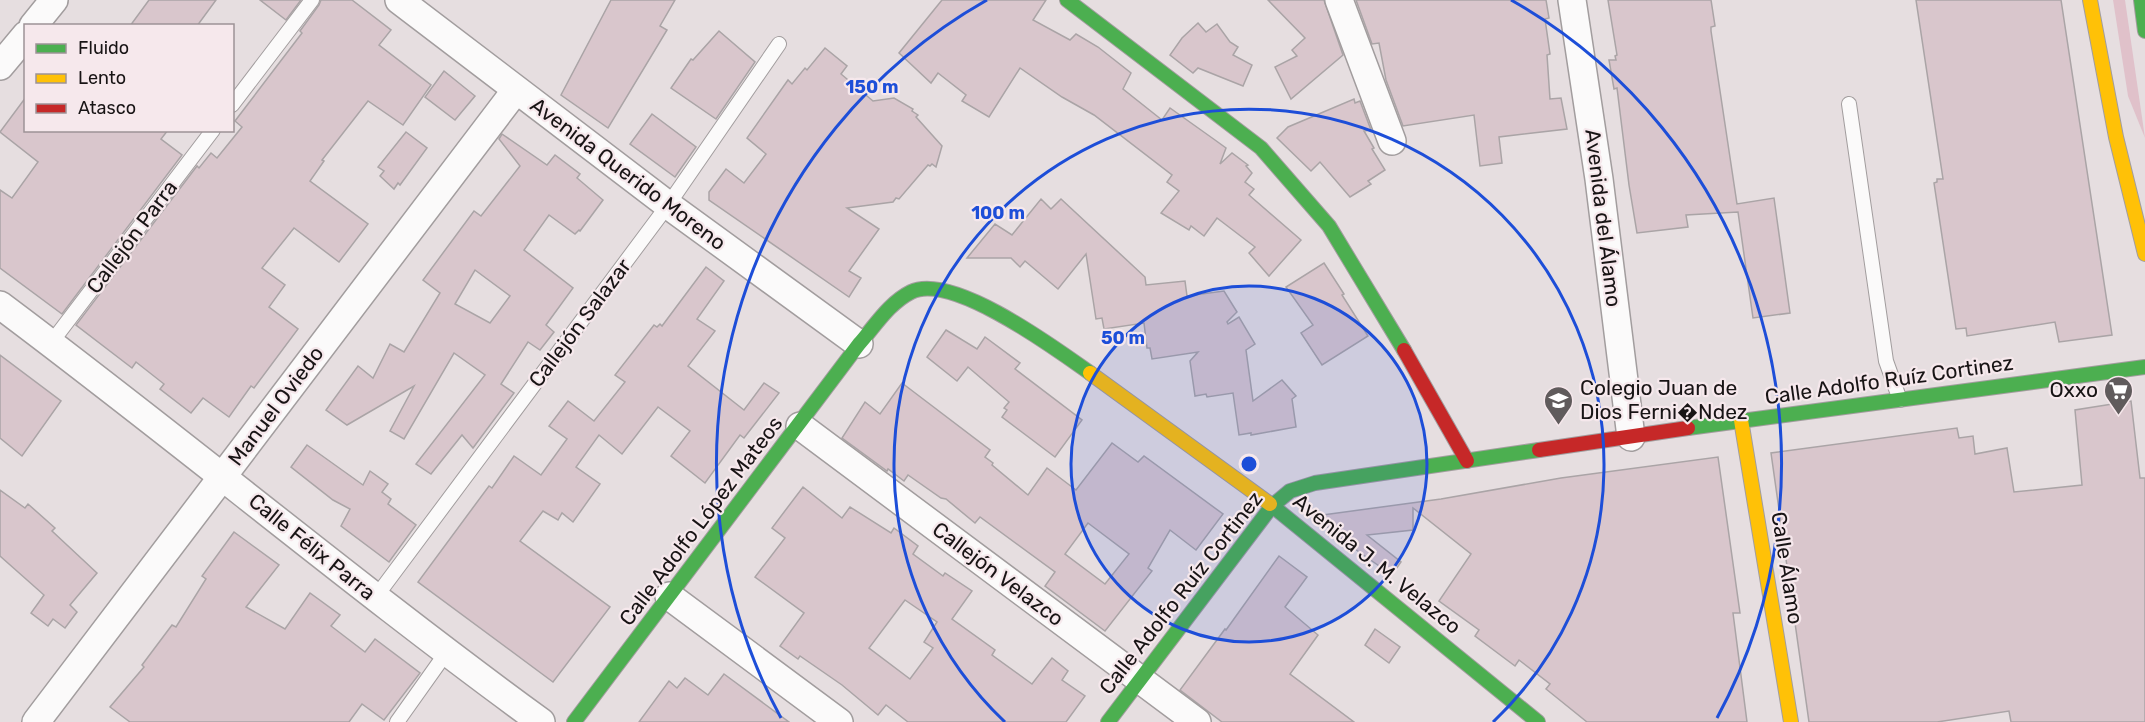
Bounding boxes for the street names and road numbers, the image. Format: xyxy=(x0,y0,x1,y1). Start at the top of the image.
street label: Avenida Querido Moreno xyxy=(526,92,731,255)
street label: Avenida del Álamo xyxy=(1580,128,1627,308)
street label: Callejón Parra xyxy=(81,175,182,298)
street label: Callejón Salazar xyxy=(523,254,636,392)
street label: Manuel Oviedo xyxy=(223,341,329,470)
street label: Calle Adolfo Ruíz Cortinez xyxy=(1763,350,2015,409)
street label: Calle Adolfo López Mateos xyxy=(614,411,787,630)
street label: Calle Adolfo Ruíz Cortinez xyxy=(1094,486,1268,699)
street label: Calle Félix Parra xyxy=(244,488,381,605)
street label: Avenida J. M. Velazco xyxy=(1288,488,1466,639)
street label: Calle Álamo xyxy=(1766,510,1809,626)
street label: Callejón Velazco xyxy=(928,516,1069,631)

